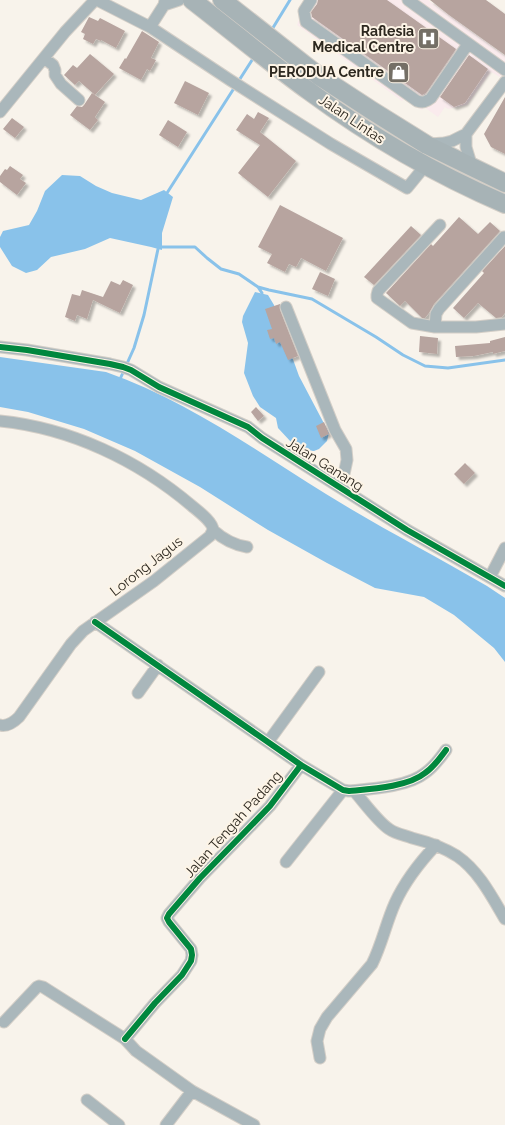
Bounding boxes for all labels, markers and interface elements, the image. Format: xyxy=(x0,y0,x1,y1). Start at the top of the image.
place label: Raflesia Medical Centre xyxy=(312,23,415,55)
hospital icon: Raflesia Medical Centre xyxy=(416,26,442,52)
shop icon: PERODUA Centre xyxy=(386,59,412,85)
place label: PERODUA Centre xyxy=(269,64,385,80)
street label: Jalan Lintas xyxy=(316,91,388,147)
street label: Jalan Ganang xyxy=(284,434,366,494)
street label: Lorong Jagus xyxy=(107,533,186,599)
street label: Jalan Tengah Padang xyxy=(181,767,285,881)

